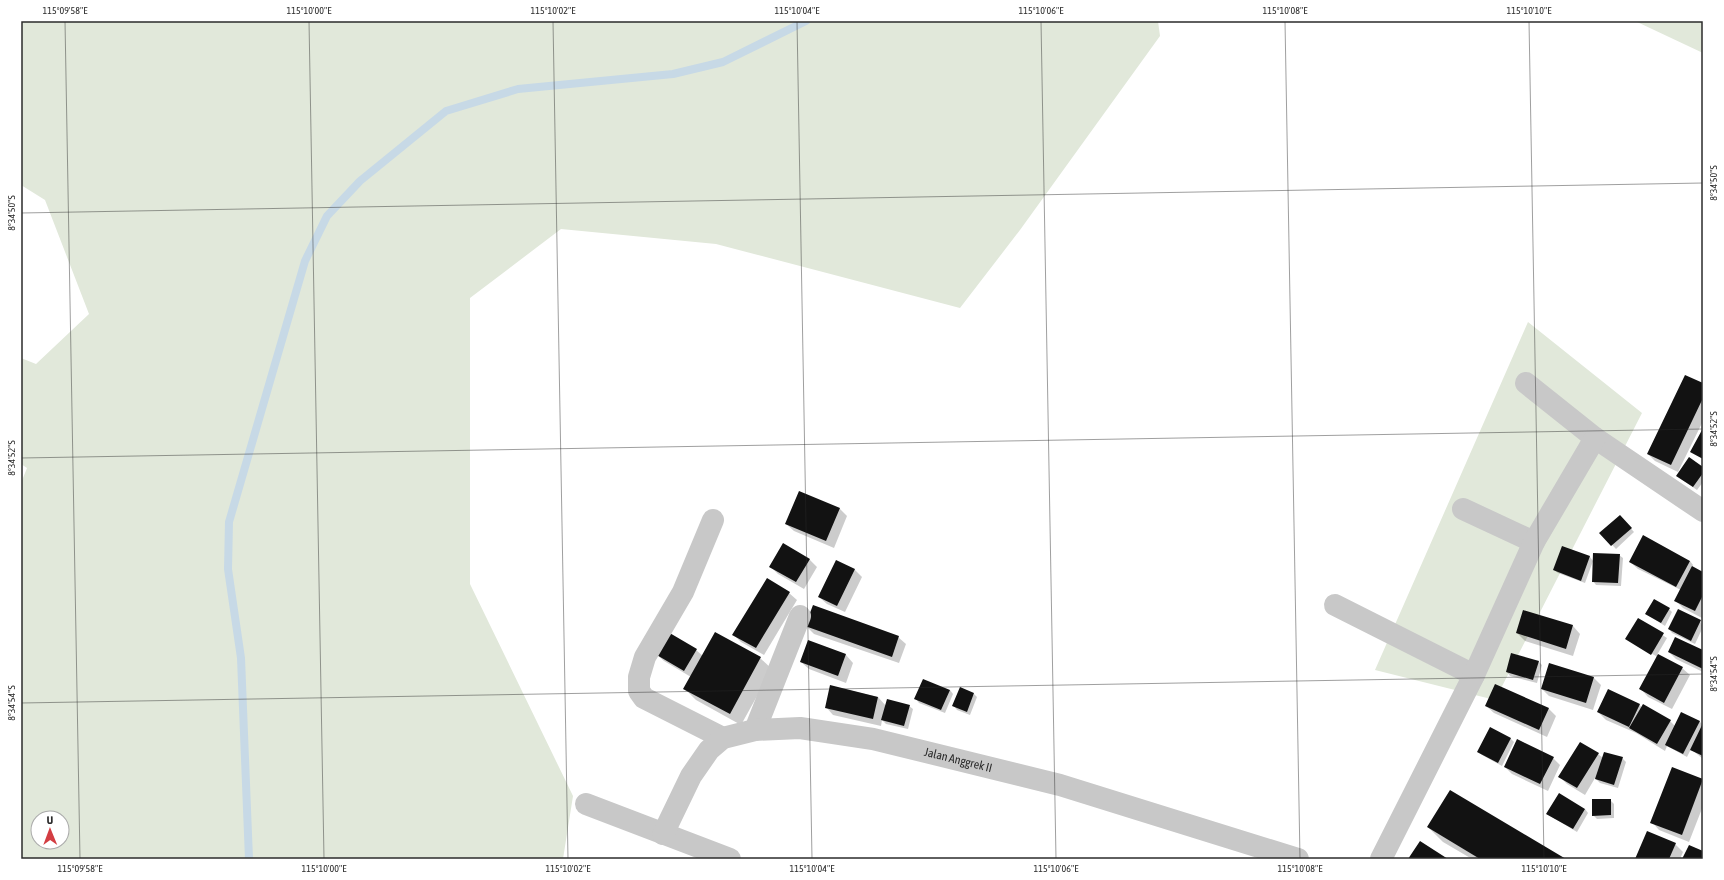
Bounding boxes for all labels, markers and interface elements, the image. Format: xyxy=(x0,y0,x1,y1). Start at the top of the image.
text: 115°09'58"E xyxy=(43,5,88,16)
text: 115°10'00"E xyxy=(287,5,332,16)
text: 115°10'02"E xyxy=(531,5,576,16)
text: 115°10'04"E xyxy=(775,5,820,16)
text: 115°10'06"E xyxy=(1019,5,1064,16)
text: 115°10'08"E xyxy=(1263,5,1308,16)
text: 115°10'10"E xyxy=(1507,5,1552,16)
text: 8°34'50"S xyxy=(1708,165,1719,201)
text: 8°34'50"S xyxy=(6,195,17,231)
text: 8°34'52"S xyxy=(1708,411,1719,447)
text: 8°34'52"S xyxy=(6,440,17,476)
text: 8°34'54"S xyxy=(1708,656,1719,692)
text: 8°34'54"S xyxy=(6,685,17,721)
street label: Jalan Anggrek II xyxy=(923,745,994,775)
north arrow xyxy=(30,810,70,850)
text: U xyxy=(46,814,53,826)
text: 115°09'58"E xyxy=(58,863,103,874)
text: 115°10'00"E xyxy=(302,863,347,874)
text: 115°10'02"E xyxy=(546,863,591,874)
text: 115°10'04"E xyxy=(790,863,835,874)
text: 115°10'06"E xyxy=(1034,863,1079,874)
text: 115°10'08"E xyxy=(1278,863,1323,874)
text: 115°10'10"E xyxy=(1522,863,1567,874)

